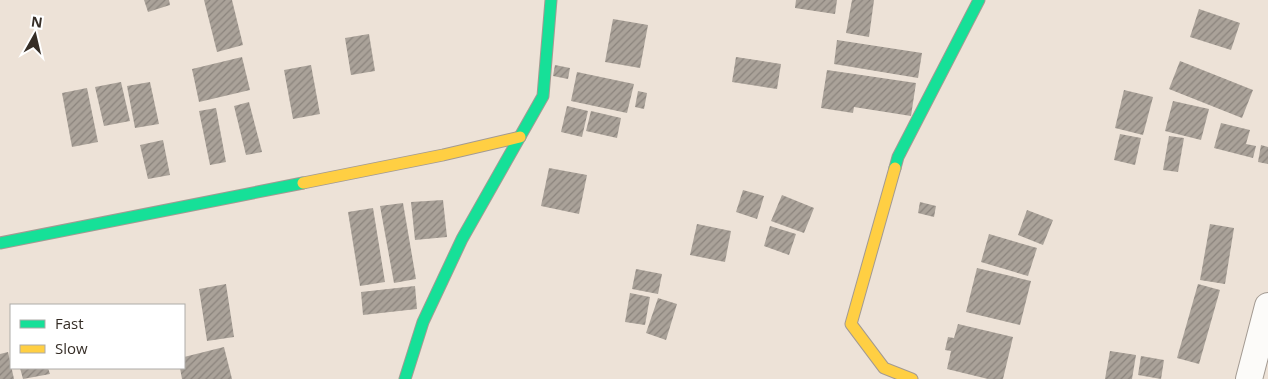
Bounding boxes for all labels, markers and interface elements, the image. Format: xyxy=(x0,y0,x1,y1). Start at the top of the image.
north arrow xyxy=(10,10,60,60)
text: N xyxy=(30,11,44,32)
legend xyxy=(10,304,185,369)
text: Fast xyxy=(55,313,84,333)
text: Slow xyxy=(55,338,88,358)

